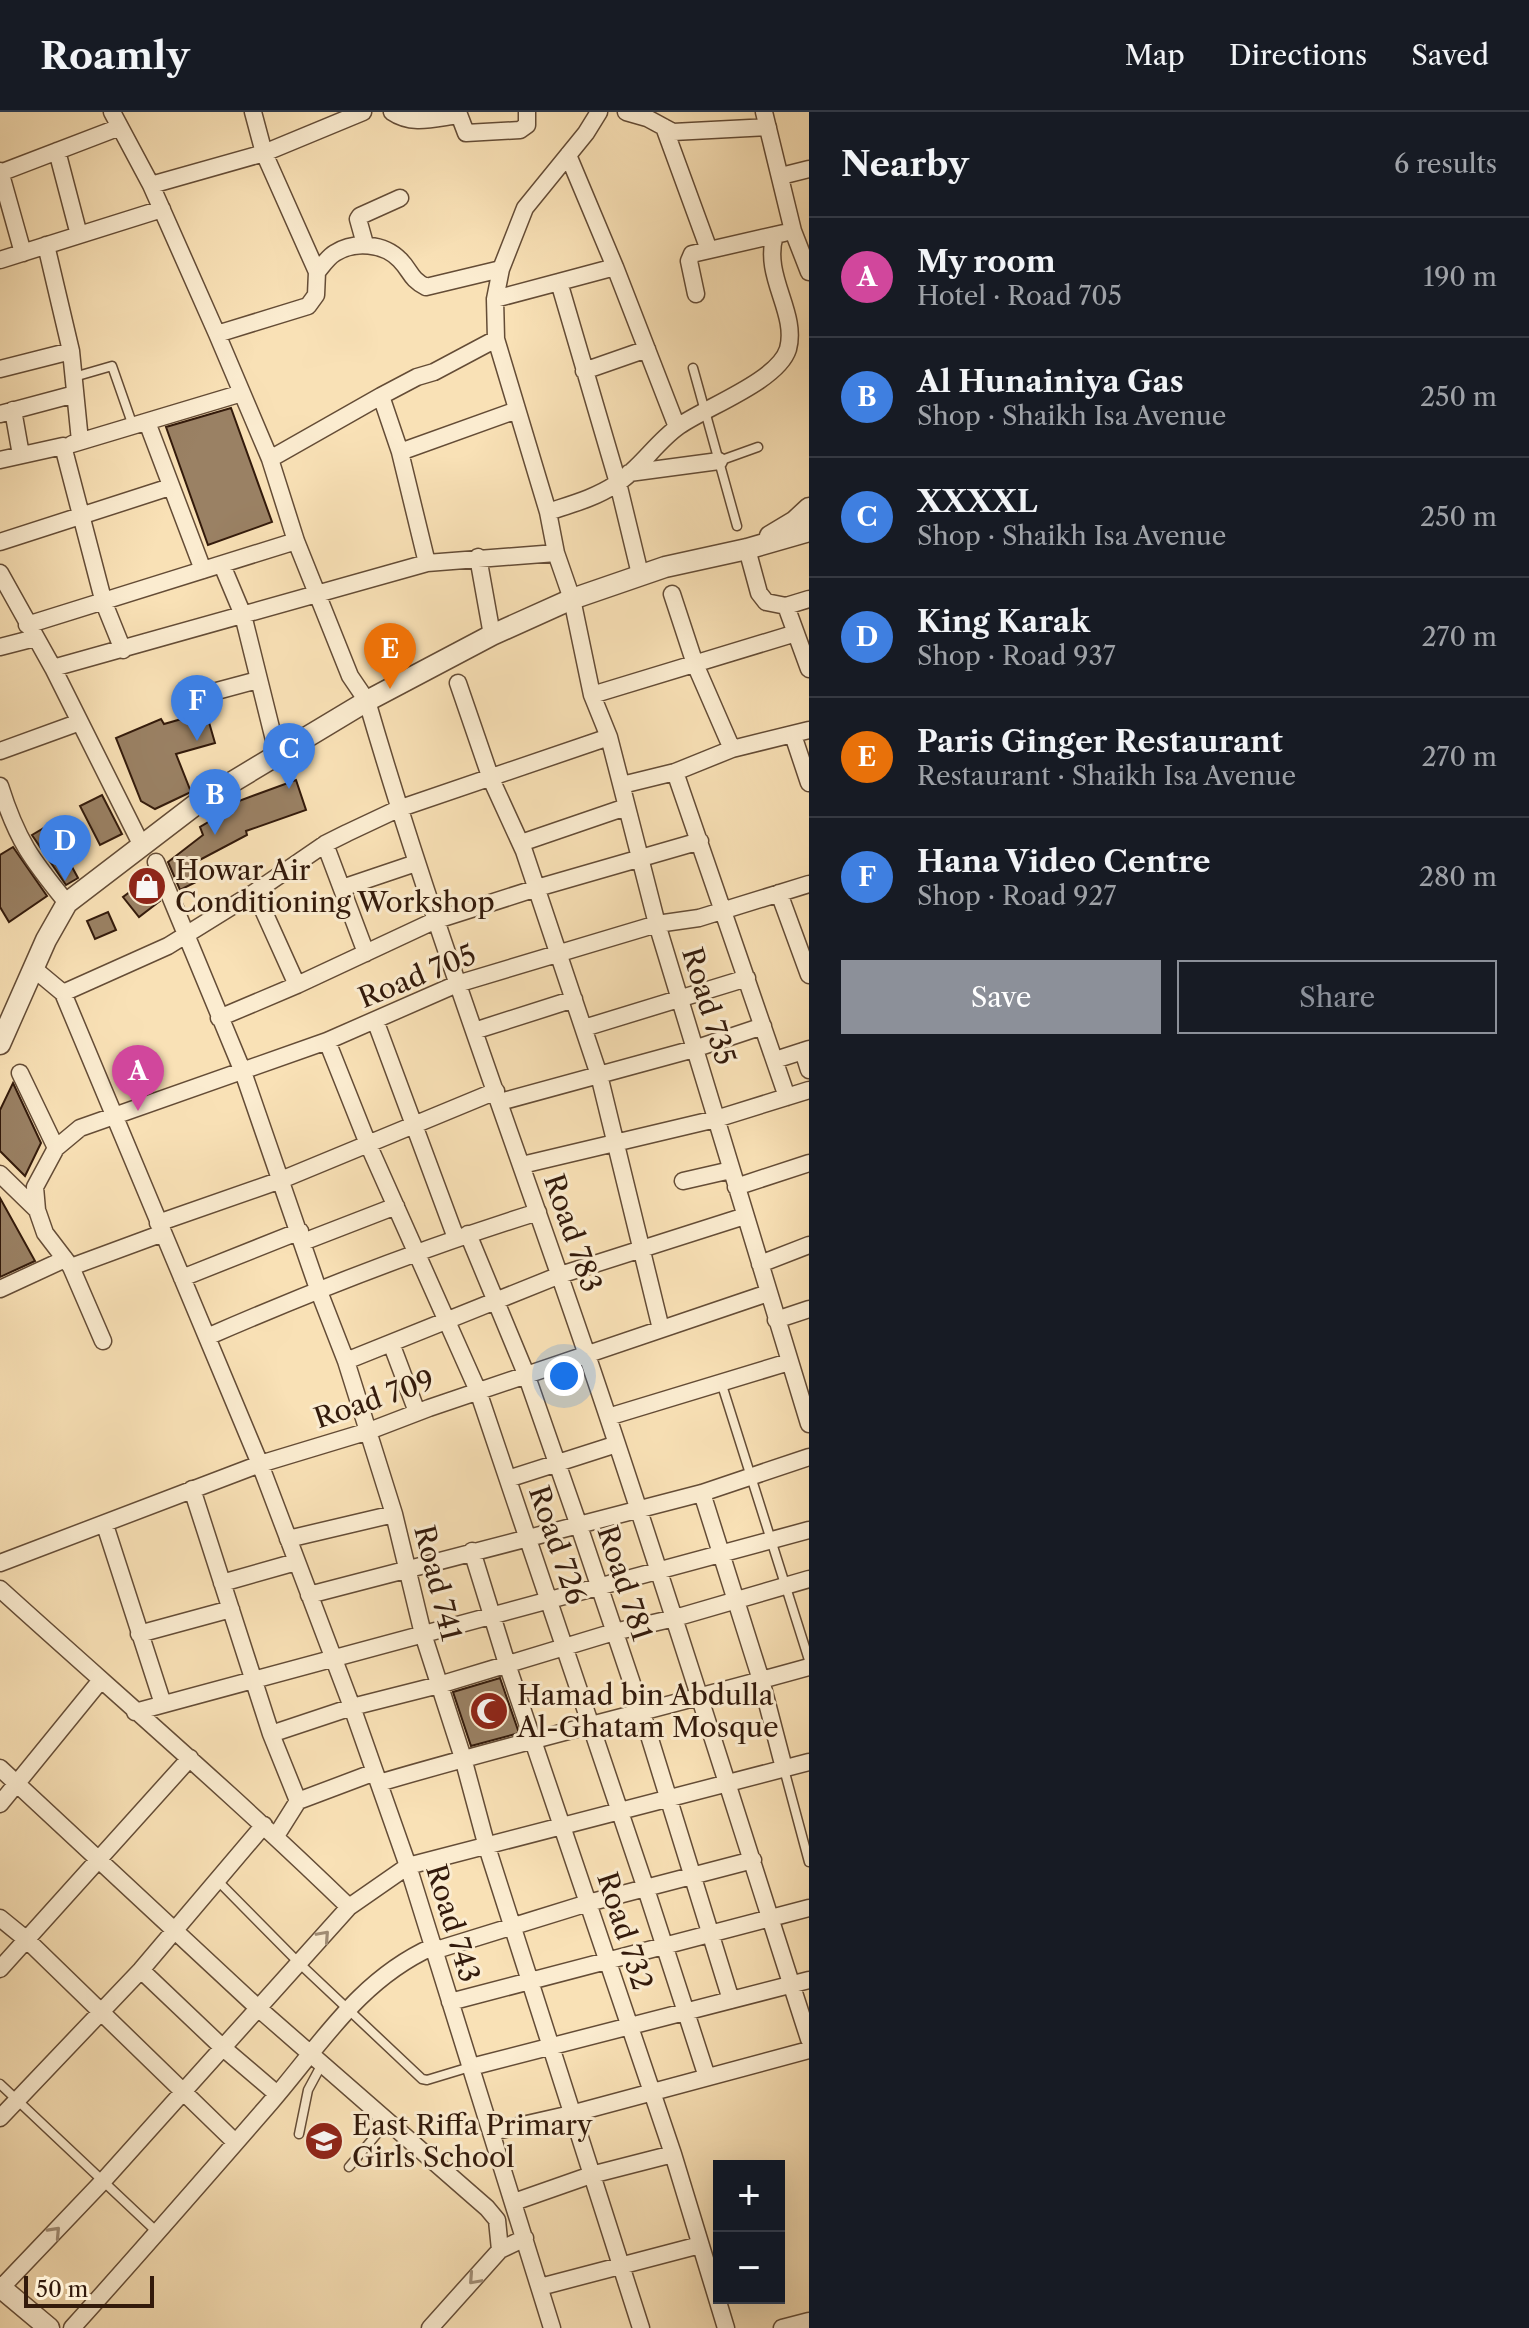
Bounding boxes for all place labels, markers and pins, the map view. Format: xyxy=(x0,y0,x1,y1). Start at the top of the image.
pin: E xyxy=(364,623,416,689)
pin: F xyxy=(171,675,223,741)
pin: C xyxy=(263,723,315,789)
pin: B xyxy=(189,769,241,835)
pin: D xyxy=(39,815,91,881)
place label: Howar Air Conditioning Workshop xyxy=(175,853,495,919)
shop icon: Howar Air Conditioning Workshop xyxy=(126,865,168,907)
pin: A xyxy=(112,1045,164,1111)
place label: Hamad bin Abdulla Al-Ghatam Mosque xyxy=(516,1678,779,1744)
mosque icon: Hamad bin Abdulla Al-Ghatam Mosque xyxy=(468,1690,510,1732)
place label: East Riffa Primary Girls School xyxy=(352,2108,593,2174)
school or university icon: East Riffa Primary Girls School xyxy=(303,2120,345,2162)

